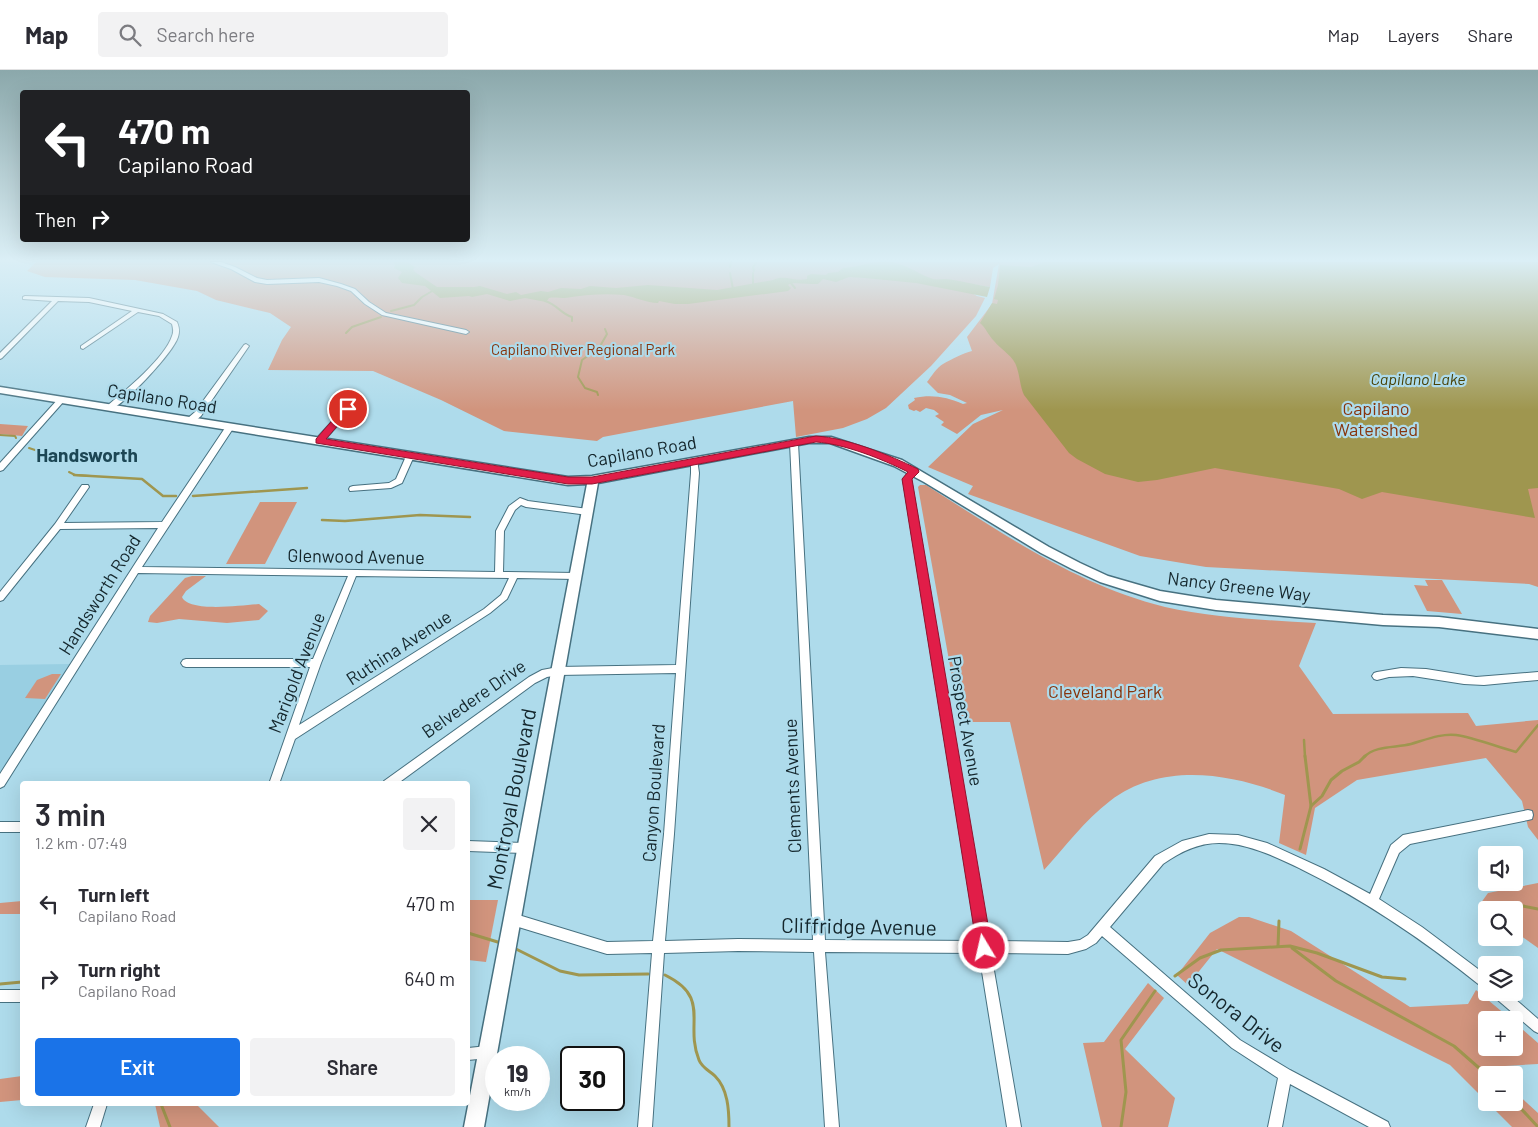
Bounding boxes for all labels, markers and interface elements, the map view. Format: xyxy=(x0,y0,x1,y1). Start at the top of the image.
search box xyxy=(98,12,448,57)
text: Map xyxy=(25,20,68,49)
icon: search xyxy=(116,21,144,49)
text: Search here xyxy=(156,23,255,46)
text: Map xyxy=(1327,24,1359,46)
text: Layers xyxy=(1387,24,1440,46)
text: Share xyxy=(1468,24,1513,46)
text: 470 m xyxy=(118,109,210,151)
icon: left xyxy=(35,110,100,175)
text: Capilano Road xyxy=(118,151,253,177)
icon: right xyxy=(86,205,114,233)
text: Then xyxy=(35,208,76,231)
park label: Capilano River Regional Park xyxy=(491,340,676,358)
water label: Capilano Lake xyxy=(1370,369,1466,388)
street label: Capilano Road xyxy=(106,378,219,418)
pin xyxy=(327,388,369,430)
icon: arrive xyxy=(334,395,362,423)
park label: Capilano Watershed xyxy=(1334,397,1418,440)
street label: Capilano Road xyxy=(585,431,698,471)
district label: Handsworth xyxy=(36,443,138,466)
street label: Handsworth Road xyxy=(53,530,145,659)
street label: Glenwood Avenue xyxy=(287,544,425,568)
street label: Nancy Greene Way xyxy=(1166,566,1312,606)
street label: Ruthina Avenue xyxy=(342,605,455,689)
street label: Marigold Avenue xyxy=(263,609,329,736)
street label: Belvedere Drive xyxy=(417,654,530,742)
street label: Prospect Avenue xyxy=(944,654,988,788)
park label: Cleveland Park xyxy=(1048,680,1162,702)
street label: Montroyal Boulevard xyxy=(481,706,540,892)
street label: Clements Avenue xyxy=(779,718,805,854)
street label: Canyon Boulevard xyxy=(637,723,669,863)
text: 3 min xyxy=(35,796,106,832)
button: close xyxy=(403,798,455,850)
text: 1.2 km · 07:49 xyxy=(35,833,127,852)
map controls xyxy=(1478,846,1523,1111)
button: sound xyxy=(1478,846,1523,891)
text: Turn left xyxy=(78,883,149,906)
icon: left xyxy=(35,890,63,918)
text: 470 m xyxy=(406,892,455,915)
button: search xyxy=(1478,901,1523,946)
text: Capilano Road xyxy=(78,906,176,925)
street label: Cliffridge Avenue xyxy=(781,912,937,939)
position arrow xyxy=(957,921,1009,973)
button: layers xyxy=(1478,956,1523,1001)
text: Turn right xyxy=(78,958,160,981)
icon: right xyxy=(35,965,63,993)
street label: Sonora Drive xyxy=(1184,966,1290,1057)
text: 640 m xyxy=(404,967,455,990)
text: Capilano Road xyxy=(78,981,176,1000)
button: + xyxy=(1478,1011,1523,1056)
button: Exit xyxy=(35,1038,240,1096)
button: Share xyxy=(250,1038,455,1096)
speed limit sign: 30 xyxy=(560,1046,625,1111)
text: 19 xyxy=(506,1057,529,1087)
button: − xyxy=(1478,1066,1523,1111)
text: km/h xyxy=(504,1084,531,1098)

